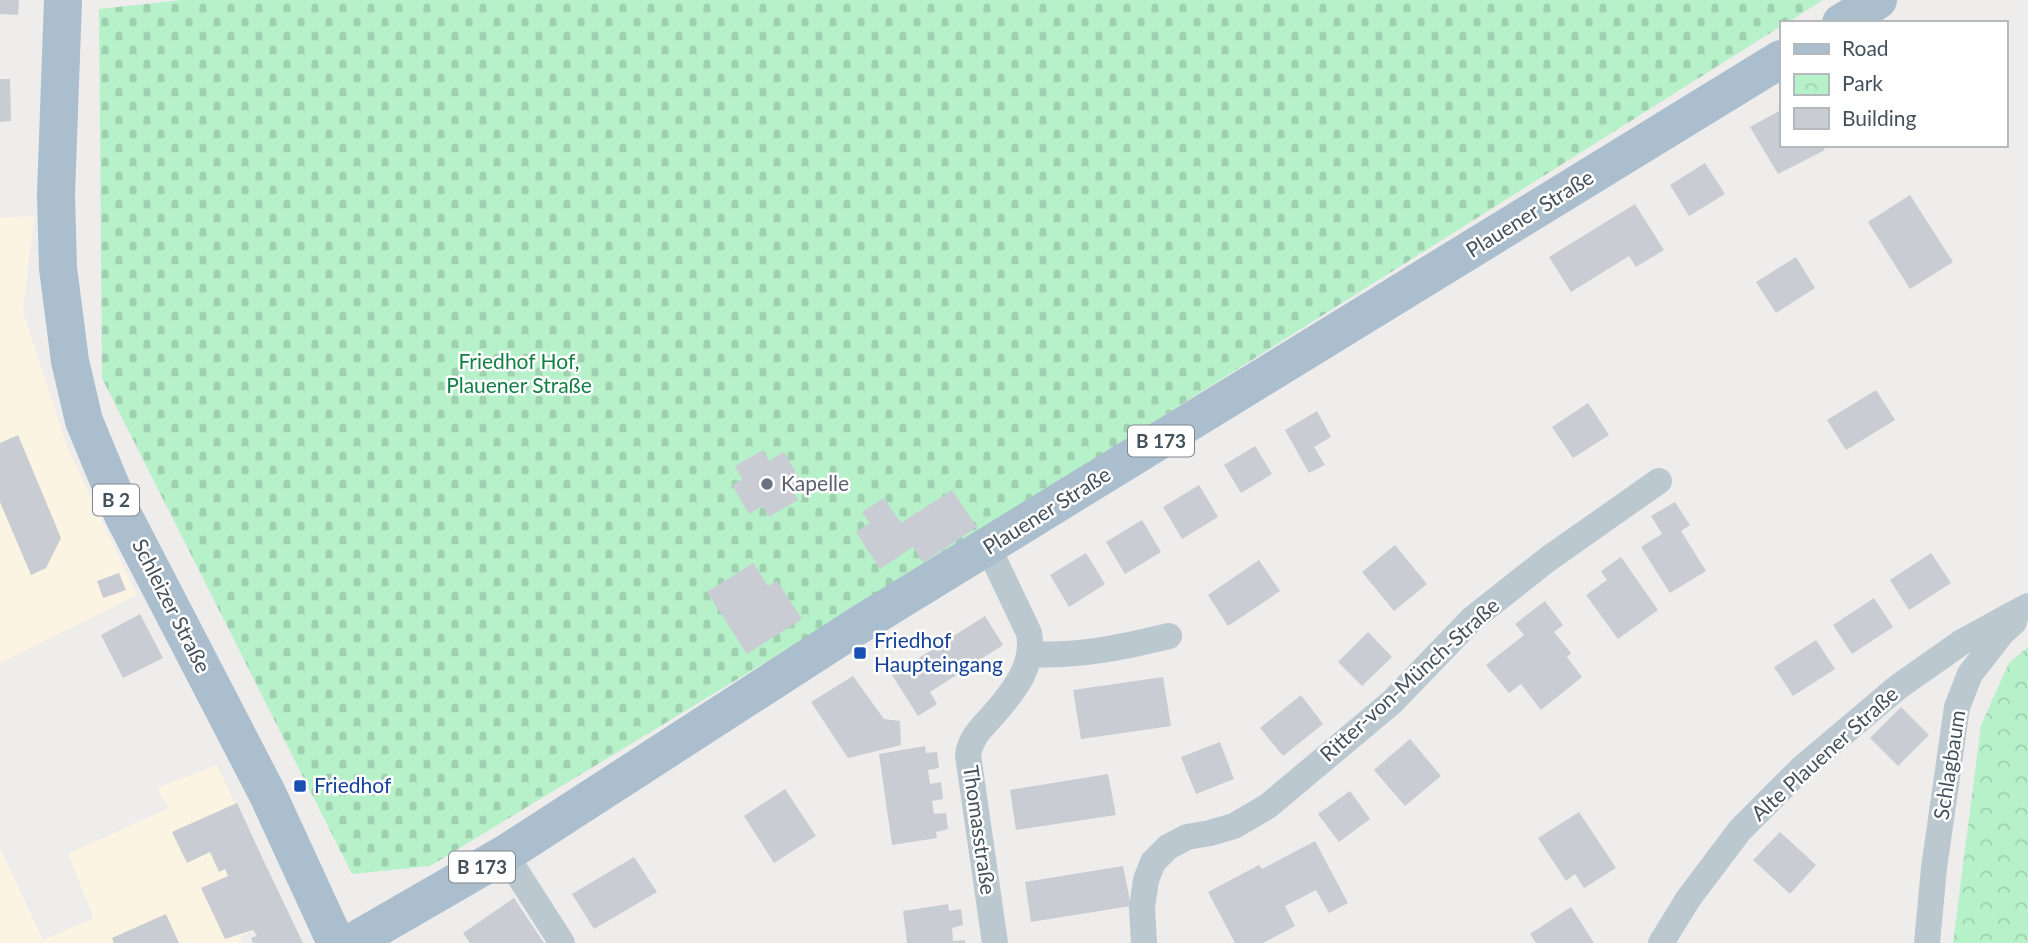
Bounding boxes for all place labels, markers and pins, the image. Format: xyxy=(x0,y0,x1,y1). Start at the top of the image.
place label: Kapelle xyxy=(781,470,849,495)
marker: Kapelle xyxy=(759,476,775,492)
place label: Friedhof Haupteingang xyxy=(874,627,1003,676)
marker: Friedhof Haupteingang xyxy=(852,645,868,661)
place label: Friedhof xyxy=(314,772,392,797)
marker: Friedhof xyxy=(292,778,308,794)

